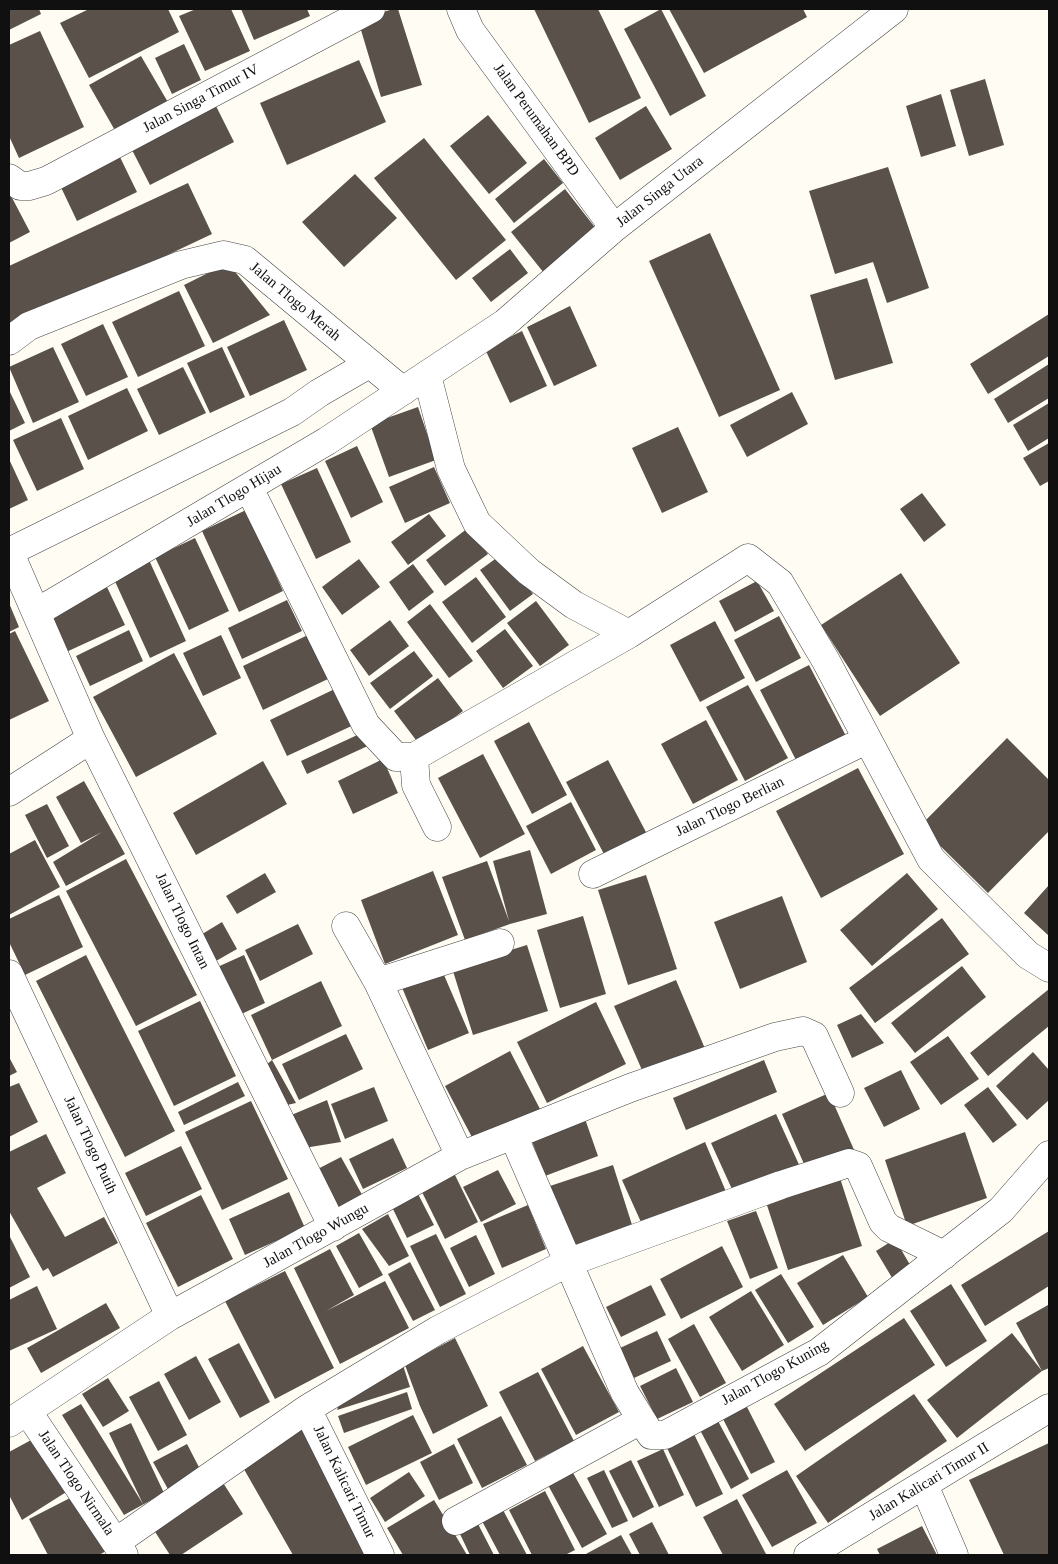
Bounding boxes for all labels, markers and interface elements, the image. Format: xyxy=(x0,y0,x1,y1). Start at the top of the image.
street label: Jalan Perumahan BPD xyxy=(489,60,583,180)
street label: Jalan Singa Timur IV xyxy=(140,61,262,137)
street label: Jalan Singa Utara xyxy=(613,152,707,232)
street label: Jalan Tlogo Merah xyxy=(246,259,344,345)
street label: Jalan Tlogo Hijau xyxy=(183,461,285,531)
street label: Jalan Tlogo Berlian xyxy=(673,773,787,841)
street label: Jalan Tlogo Intan xyxy=(151,870,213,972)
street label: Jalan Tlogo Putih xyxy=(59,1093,121,1197)
street label: Jalan Tlogo Wungu xyxy=(260,1200,372,1272)
street label: Jalan Tlogo Kuning xyxy=(719,1336,831,1410)
street label: Jalan Kalicari Timur xyxy=(309,1423,379,1541)
street label: Jalan Tlogo Nirmala xyxy=(34,1427,118,1539)
street label: Jalan Kalicari Timur II xyxy=(866,1439,992,1525)

